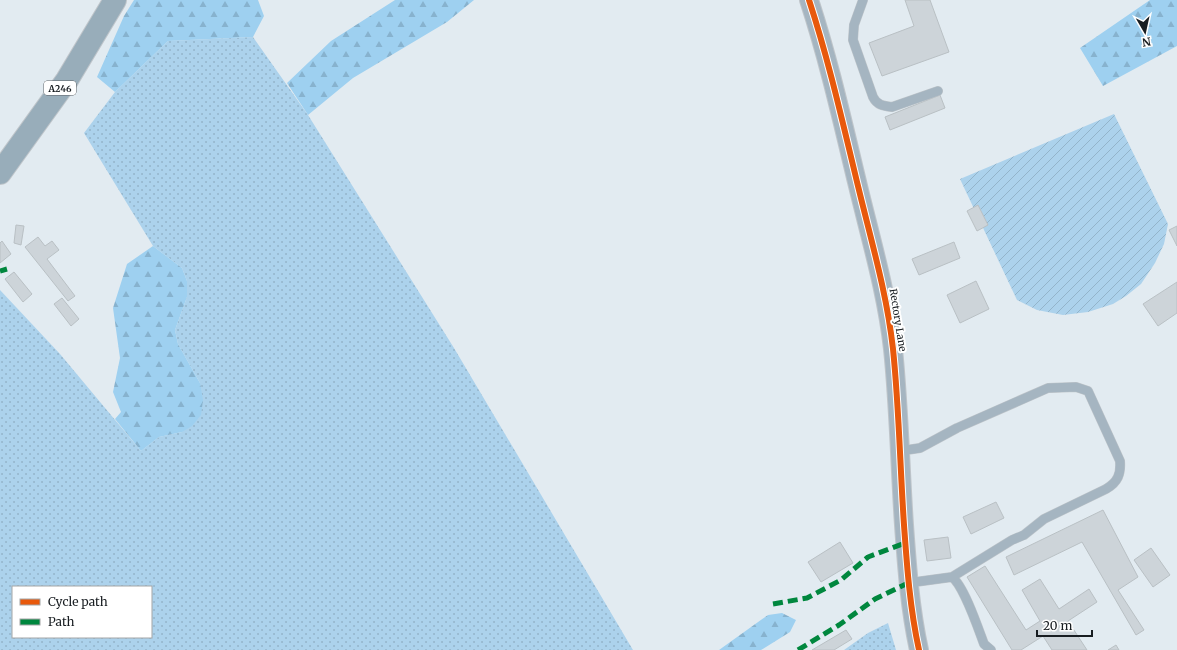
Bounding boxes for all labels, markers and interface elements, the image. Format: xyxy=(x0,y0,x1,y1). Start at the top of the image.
north arrow xyxy=(1125,12,1165,52)
text: N xyxy=(1141,34,1152,50)
road number: A246 xyxy=(44,81,76,95)
street label: Rectory Lane xyxy=(887,288,909,352)
legend xyxy=(12,586,152,638)
text: Cycle path xyxy=(48,594,108,609)
scale bar xyxy=(1037,612,1092,638)
text: Path xyxy=(48,614,74,629)
text: 20 m xyxy=(1043,618,1072,633)

